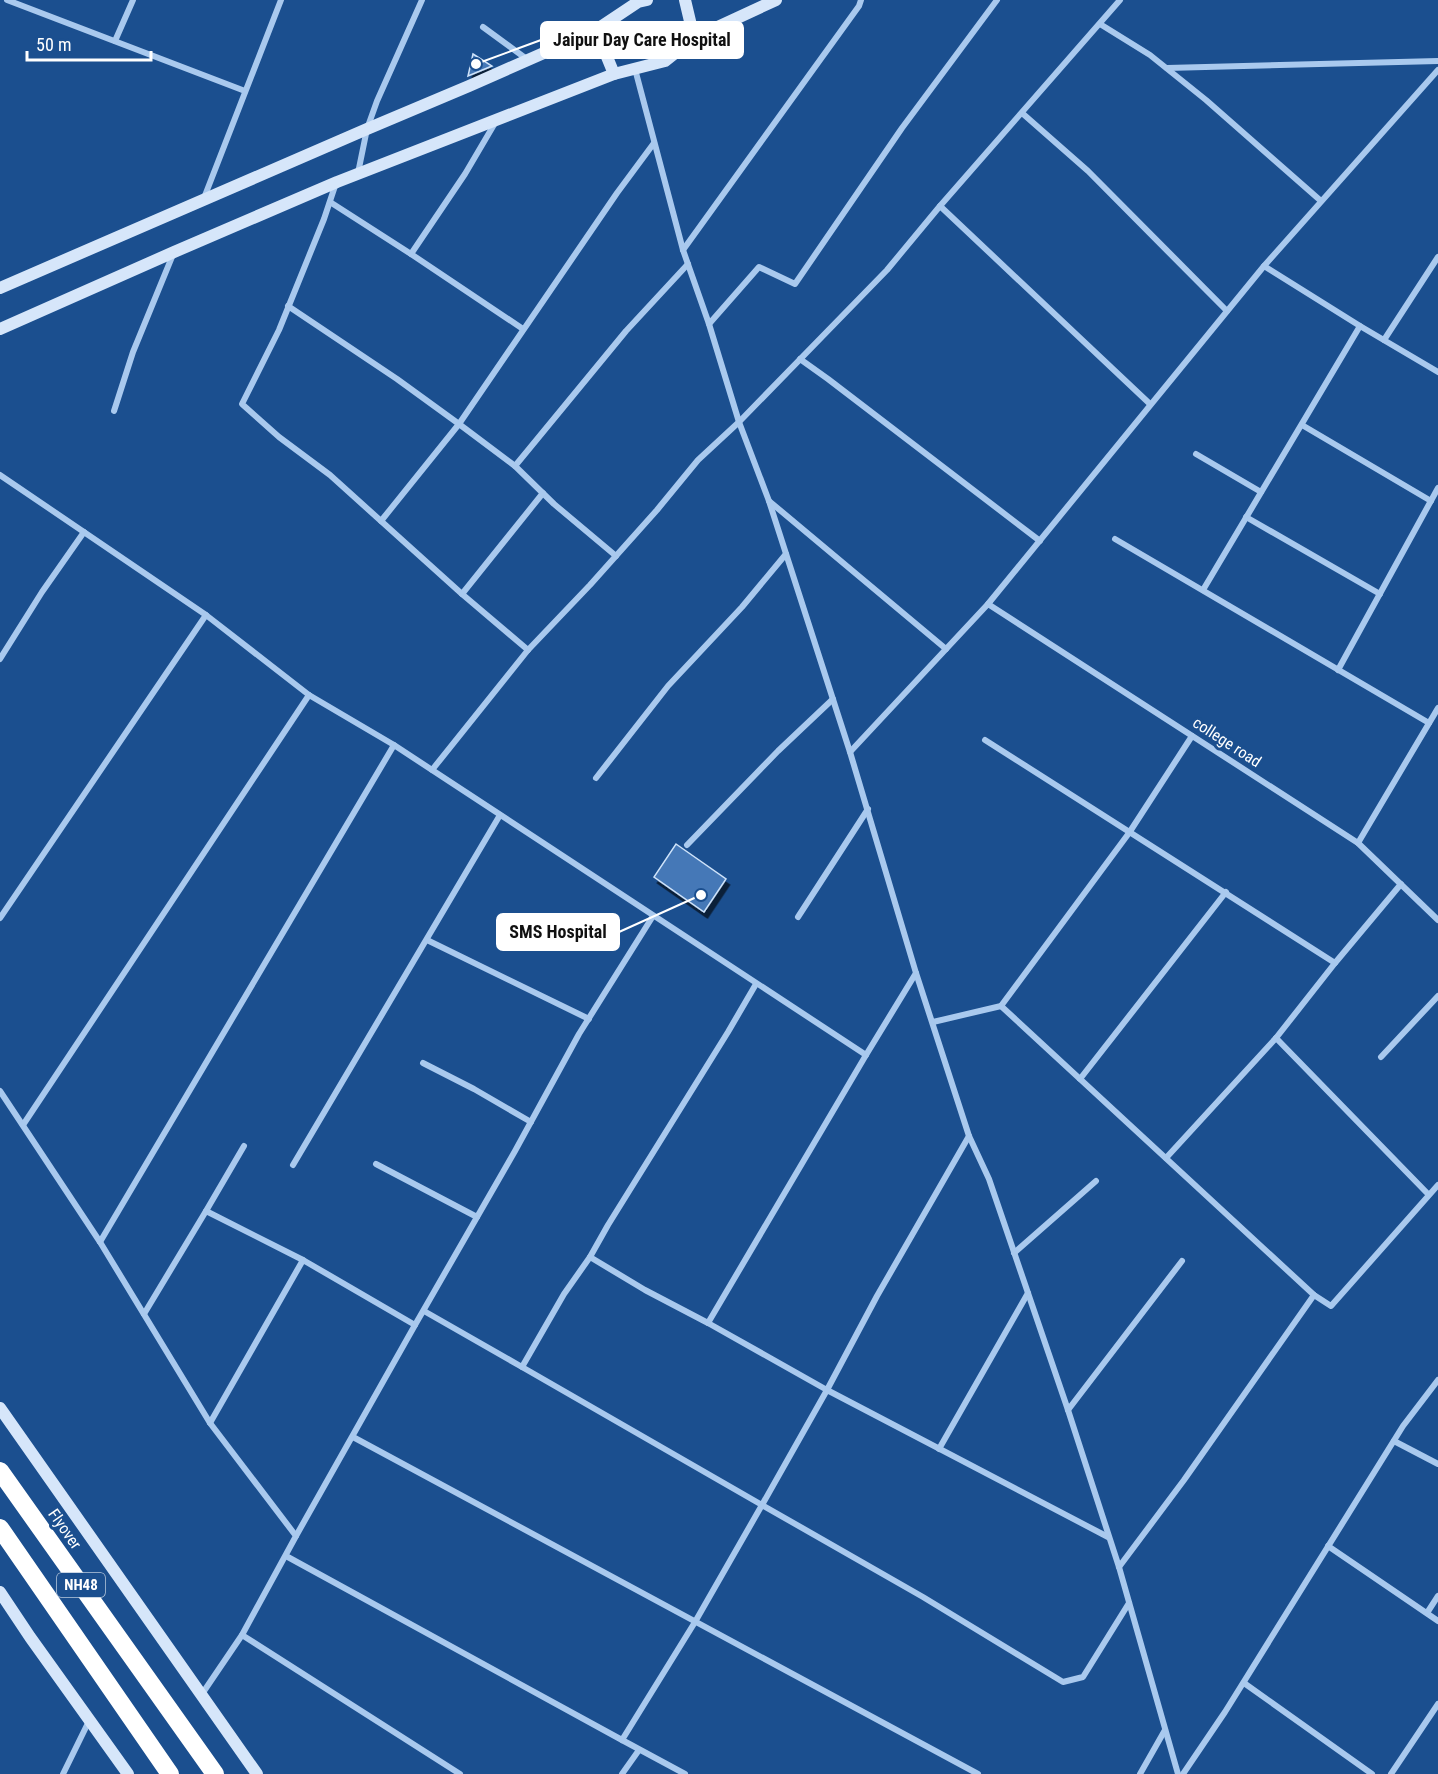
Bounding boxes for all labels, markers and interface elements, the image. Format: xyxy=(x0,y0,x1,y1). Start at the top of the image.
callout: Jaipur Day Care Hospital xyxy=(541,22,743,58)
scale bar xyxy=(27,24,152,62)
text: Jaipur Day Care Hospital xyxy=(553,29,731,50)
text: 50 m xyxy=(36,34,71,55)
street label: college road xyxy=(1189,713,1265,771)
callout: SMS Hospital xyxy=(497,914,619,950)
text: SMS Hospital xyxy=(509,921,607,942)
street label: Flyover xyxy=(44,1505,86,1553)
road number: NH48 xyxy=(57,1573,105,1597)

